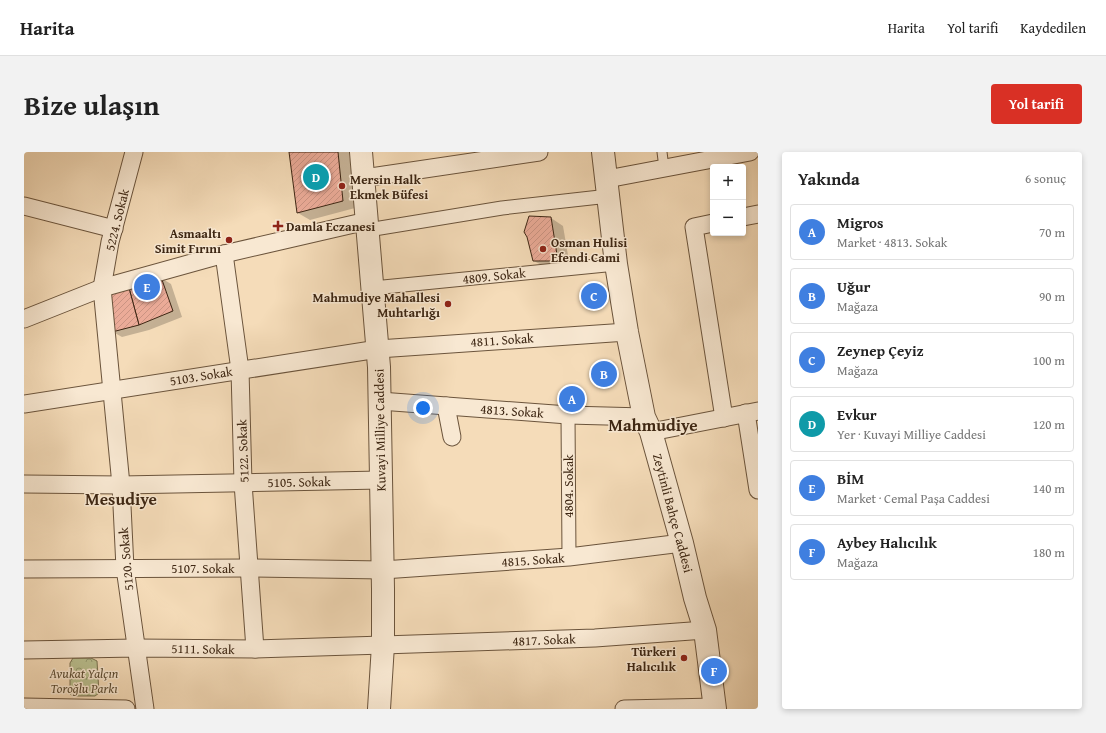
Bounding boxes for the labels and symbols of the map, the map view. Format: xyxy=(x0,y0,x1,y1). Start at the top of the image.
pin: D xyxy=(303,162,329,192)
place label: Mersin Halk Ekmek Büfesi xyxy=(350,170,428,204)
marker: Mersin Halk Ekmek Büfesi xyxy=(337,181,347,191)
street label: 5224. Sokak xyxy=(100,187,134,253)
place label: Damla Eczanesi xyxy=(286,217,375,236)
marker: Damla Eczanesi xyxy=(273,221,283,231)
place label: Asmaaltı Simit Fırını xyxy=(155,224,221,258)
place label: Osman Hulisi Efendi Cami xyxy=(551,233,627,267)
marker: Asmaaltı Simit Fırını xyxy=(224,235,234,245)
marker: Osman Hulisi Efendi Cami xyxy=(538,244,548,254)
street label: 4809. Sokak xyxy=(461,263,527,289)
pin: E xyxy=(134,272,160,302)
pin: C xyxy=(581,281,607,311)
place label: Mahmudiye Mahallesi Muhtarlığı xyxy=(312,288,440,322)
marker: Mahmudiye Mahallesi Muhtarlığı xyxy=(443,299,453,309)
street label: 4811. Sokak xyxy=(470,328,535,352)
pin: B xyxy=(591,359,617,389)
street label: 5103. Sokak xyxy=(168,362,234,390)
street label: Kuvayi Milliye Caddesi xyxy=(369,368,391,491)
pin: A xyxy=(559,384,585,414)
your location xyxy=(413,398,433,418)
street label: 4813. Sokak xyxy=(480,399,545,423)
district label: Mahmudiye xyxy=(608,412,698,437)
street label: 5122. Sokak xyxy=(232,419,254,483)
street label: Zeytinli Bahçe Caddesi xyxy=(648,451,698,575)
street label: 4804. Sokak xyxy=(559,454,578,518)
street label: 5105. Sokak xyxy=(267,472,331,492)
district label: Mesudiye xyxy=(85,486,157,511)
street label: 5120. Sokak xyxy=(114,526,138,591)
street label: 4815. Sokak xyxy=(501,548,566,572)
street label: 5107. Sokak xyxy=(171,559,235,578)
street label: 4817. Sokak xyxy=(512,629,576,651)
street label: 5111. Sokak xyxy=(171,639,235,659)
place label: Türkeri Halıcılık xyxy=(627,642,677,676)
marker: Türkeri Halıcılık xyxy=(679,653,689,663)
pin: F xyxy=(701,656,727,686)
park label: Avukat Yalçın Toroğlu Parkı xyxy=(49,664,119,698)

